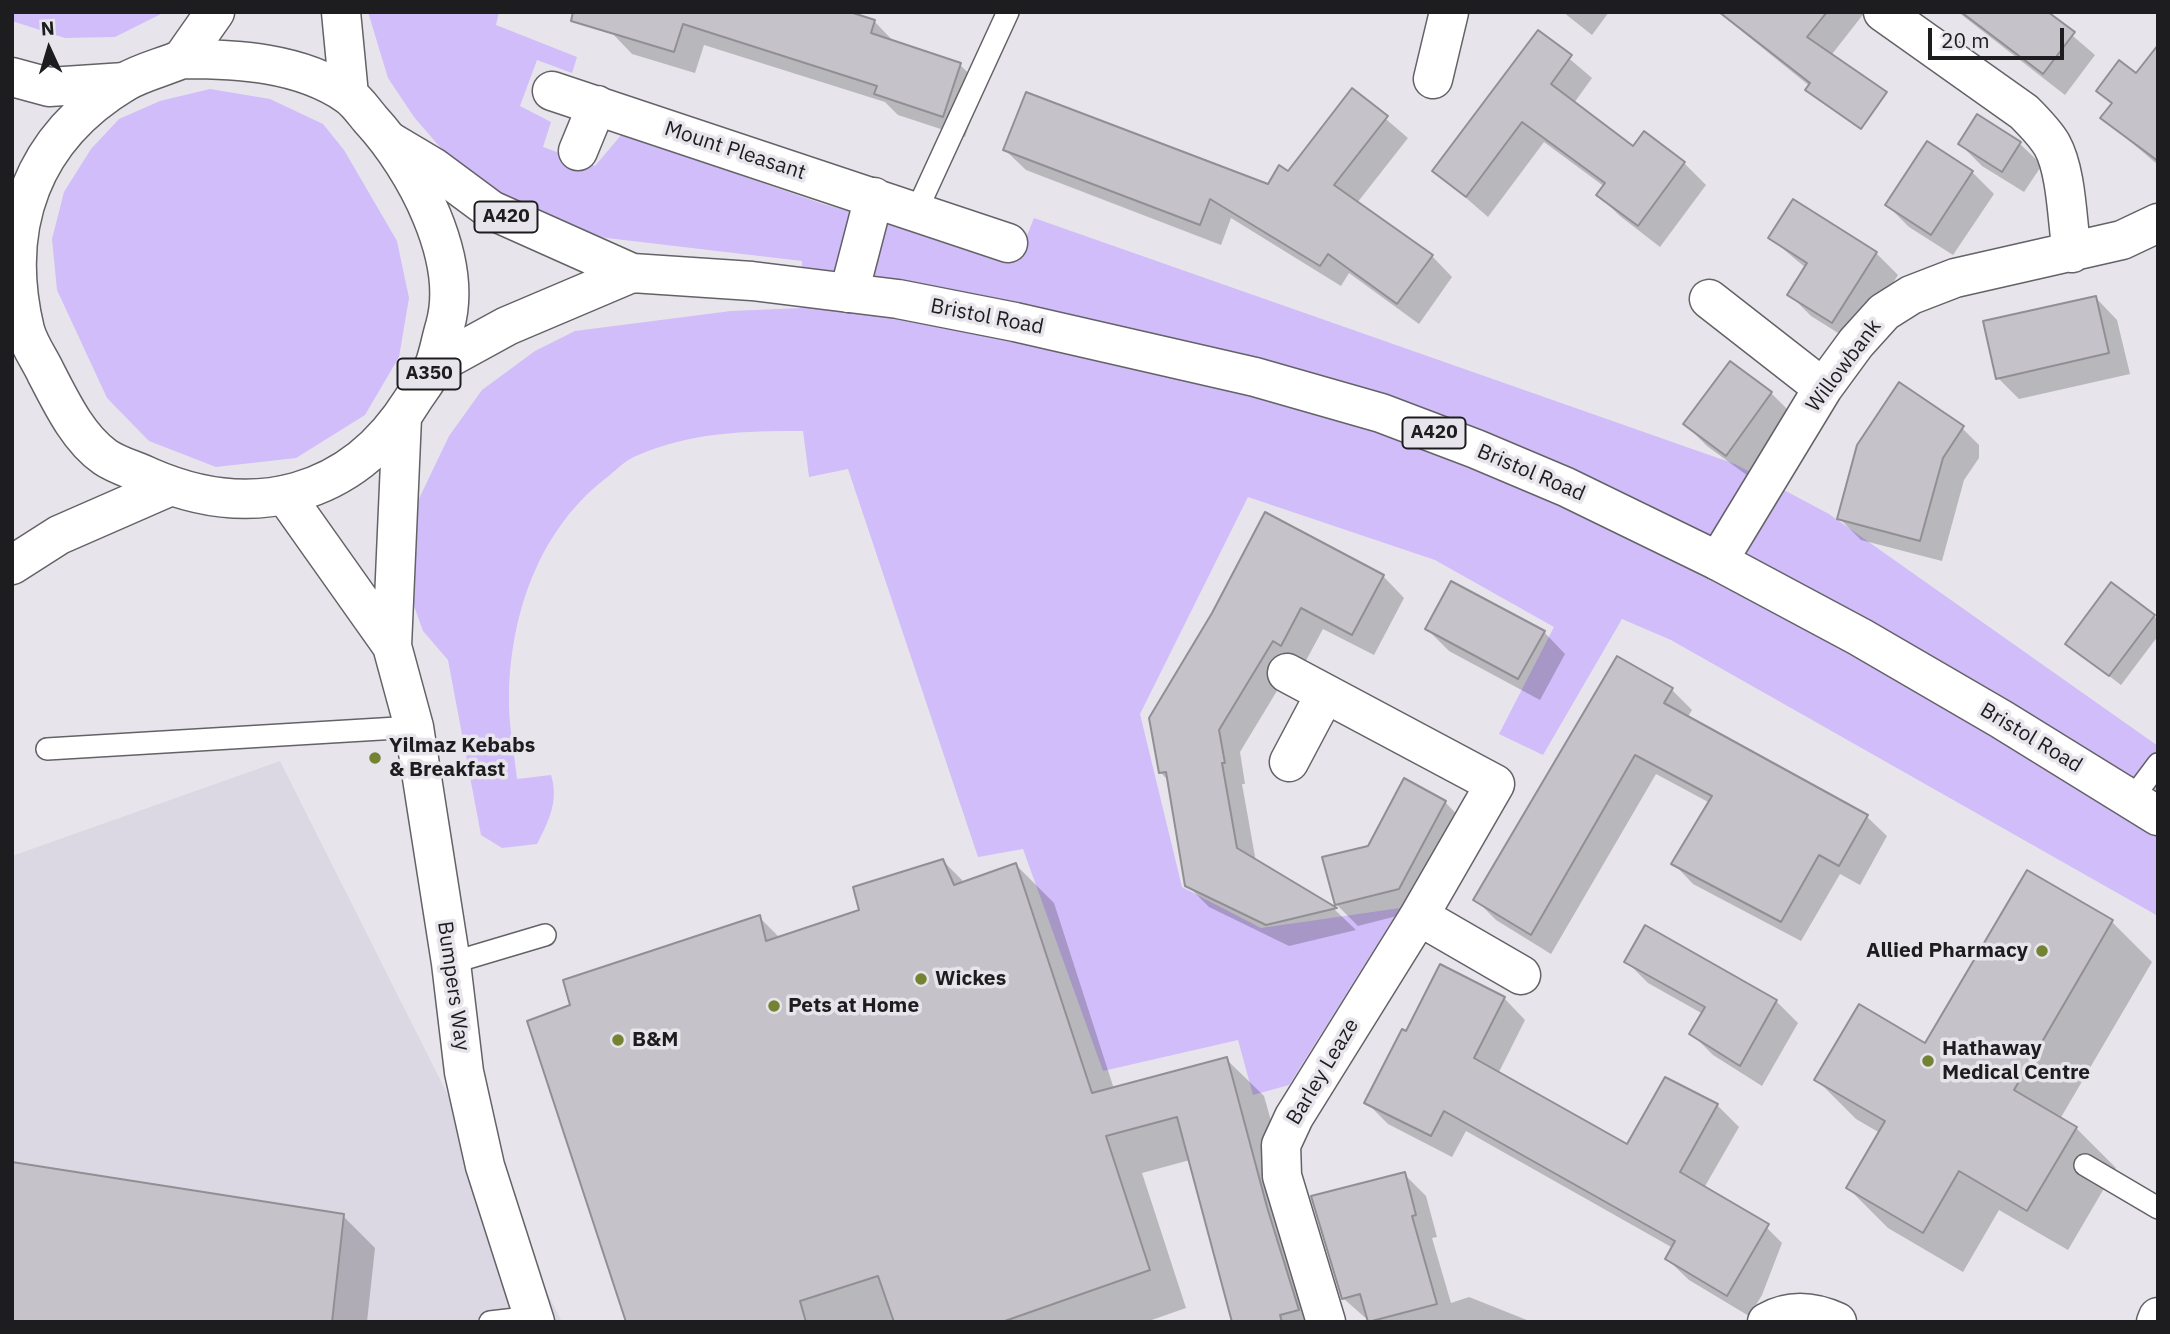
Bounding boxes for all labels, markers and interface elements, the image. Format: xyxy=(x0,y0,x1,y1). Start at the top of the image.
north arrow xyxy=(14,14,84,84)
scale bar xyxy=(1932,14,2068,58)
text: N xyxy=(40,16,55,41)
text: 20 m xyxy=(1941,26,1990,54)
street label: Mount Pleasant xyxy=(661,116,809,186)
road number: A420 xyxy=(475,202,538,232)
street label: Bristol Road xyxy=(928,294,1046,340)
street label: Willowbank xyxy=(1801,315,1887,417)
road number: A350 xyxy=(398,358,460,390)
road number: A420 xyxy=(1402,418,1466,448)
street label: Bristol Road xyxy=(1473,439,1589,507)
street label: Bristol Road xyxy=(1975,698,2087,778)
place label: Yilmaz Kebabs & Breakfast xyxy=(389,733,535,783)
marker: Yilmaz Kebabs & Breakfast xyxy=(367,750,383,766)
street label: Bumpers Way xyxy=(431,920,475,1052)
place label: Allied Pharmacy xyxy=(1866,938,2028,964)
marker: Allied Pharmacy xyxy=(2034,943,2050,959)
place label: Wickes xyxy=(935,966,1006,992)
marker: Wickes xyxy=(913,971,929,987)
place label: Pets at Home xyxy=(788,993,919,1019)
marker: Pets at Home xyxy=(766,998,782,1014)
street label: Barley Leaze xyxy=(1281,1014,1365,1130)
place label: B&M xyxy=(632,1027,678,1053)
marker: B&M xyxy=(610,1032,626,1048)
place label: Hathaway Medical Centre xyxy=(1942,1036,2090,1086)
marker: Hathaway Medical Centre xyxy=(1920,1053,1936,1069)

